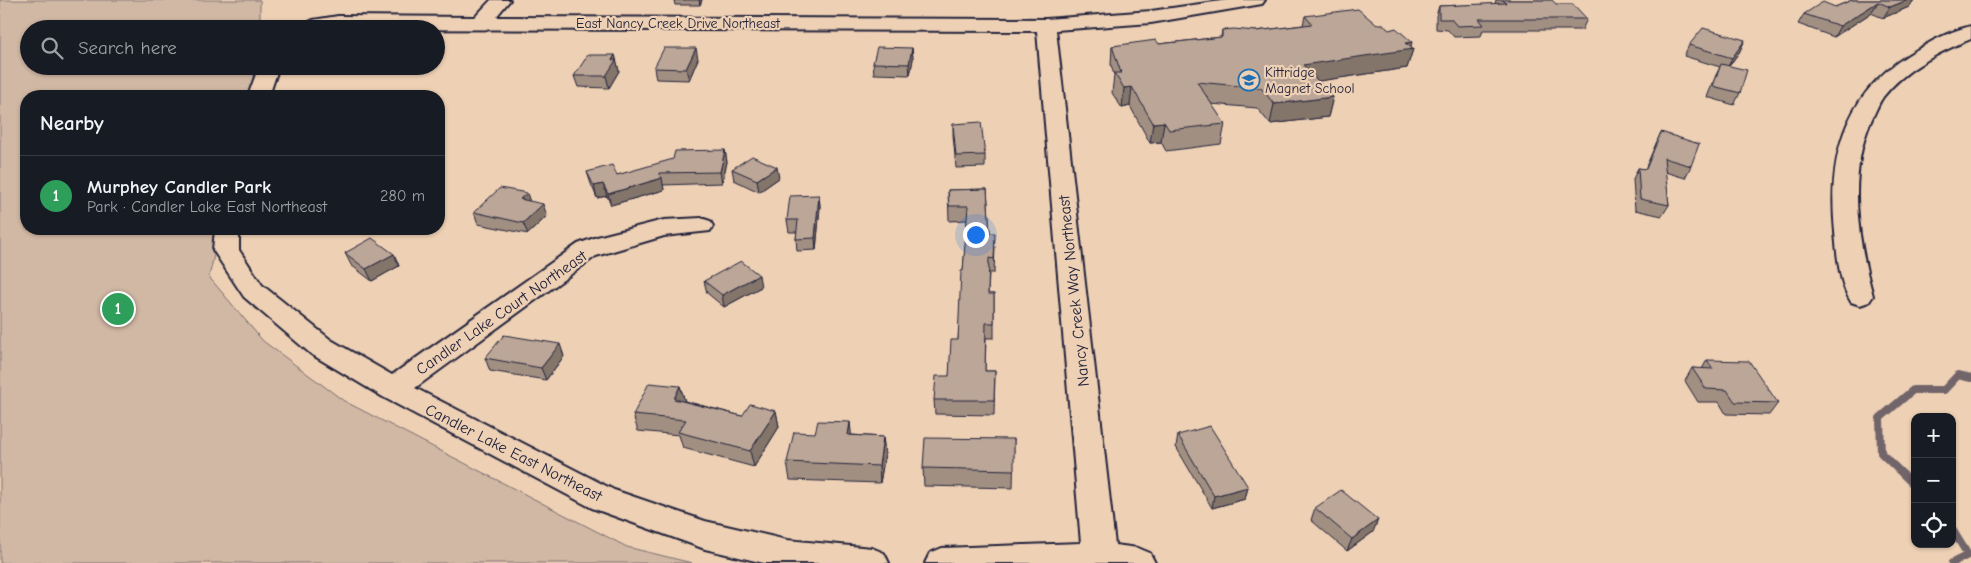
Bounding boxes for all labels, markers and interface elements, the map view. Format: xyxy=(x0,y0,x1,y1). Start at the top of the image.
street label: East Nancy Creek Drive Northeast xyxy=(576,15,781,32)
search box xyxy=(20,20,445,75)
icon: search xyxy=(38,34,66,62)
text: Search here xyxy=(78,37,177,59)
place label: Kittridge Magnet School xyxy=(1265,64,1355,97)
school or university icon: Kittridge Magnet School xyxy=(1237,68,1261,92)
text: Nearby xyxy=(40,111,104,135)
text: Murphey Candler Park xyxy=(87,176,271,198)
text: 1 xyxy=(53,187,59,205)
text: 280 m xyxy=(380,187,425,205)
street label: Nancy Creek Way Northeast xyxy=(1055,194,1093,387)
text: Park · Candler Lake East Northeast xyxy=(87,198,327,216)
your location xyxy=(963,222,989,248)
street label: Candler Lake Court Northeast xyxy=(413,247,591,379)
pin: 1 xyxy=(102,290,134,328)
street label: Candler Lake East Northeast xyxy=(422,400,605,506)
map controls xyxy=(1911,413,1956,548)
button: + xyxy=(1911,413,1956,458)
button: − xyxy=(1911,458,1956,503)
button: locate xyxy=(1911,503,1956,548)

